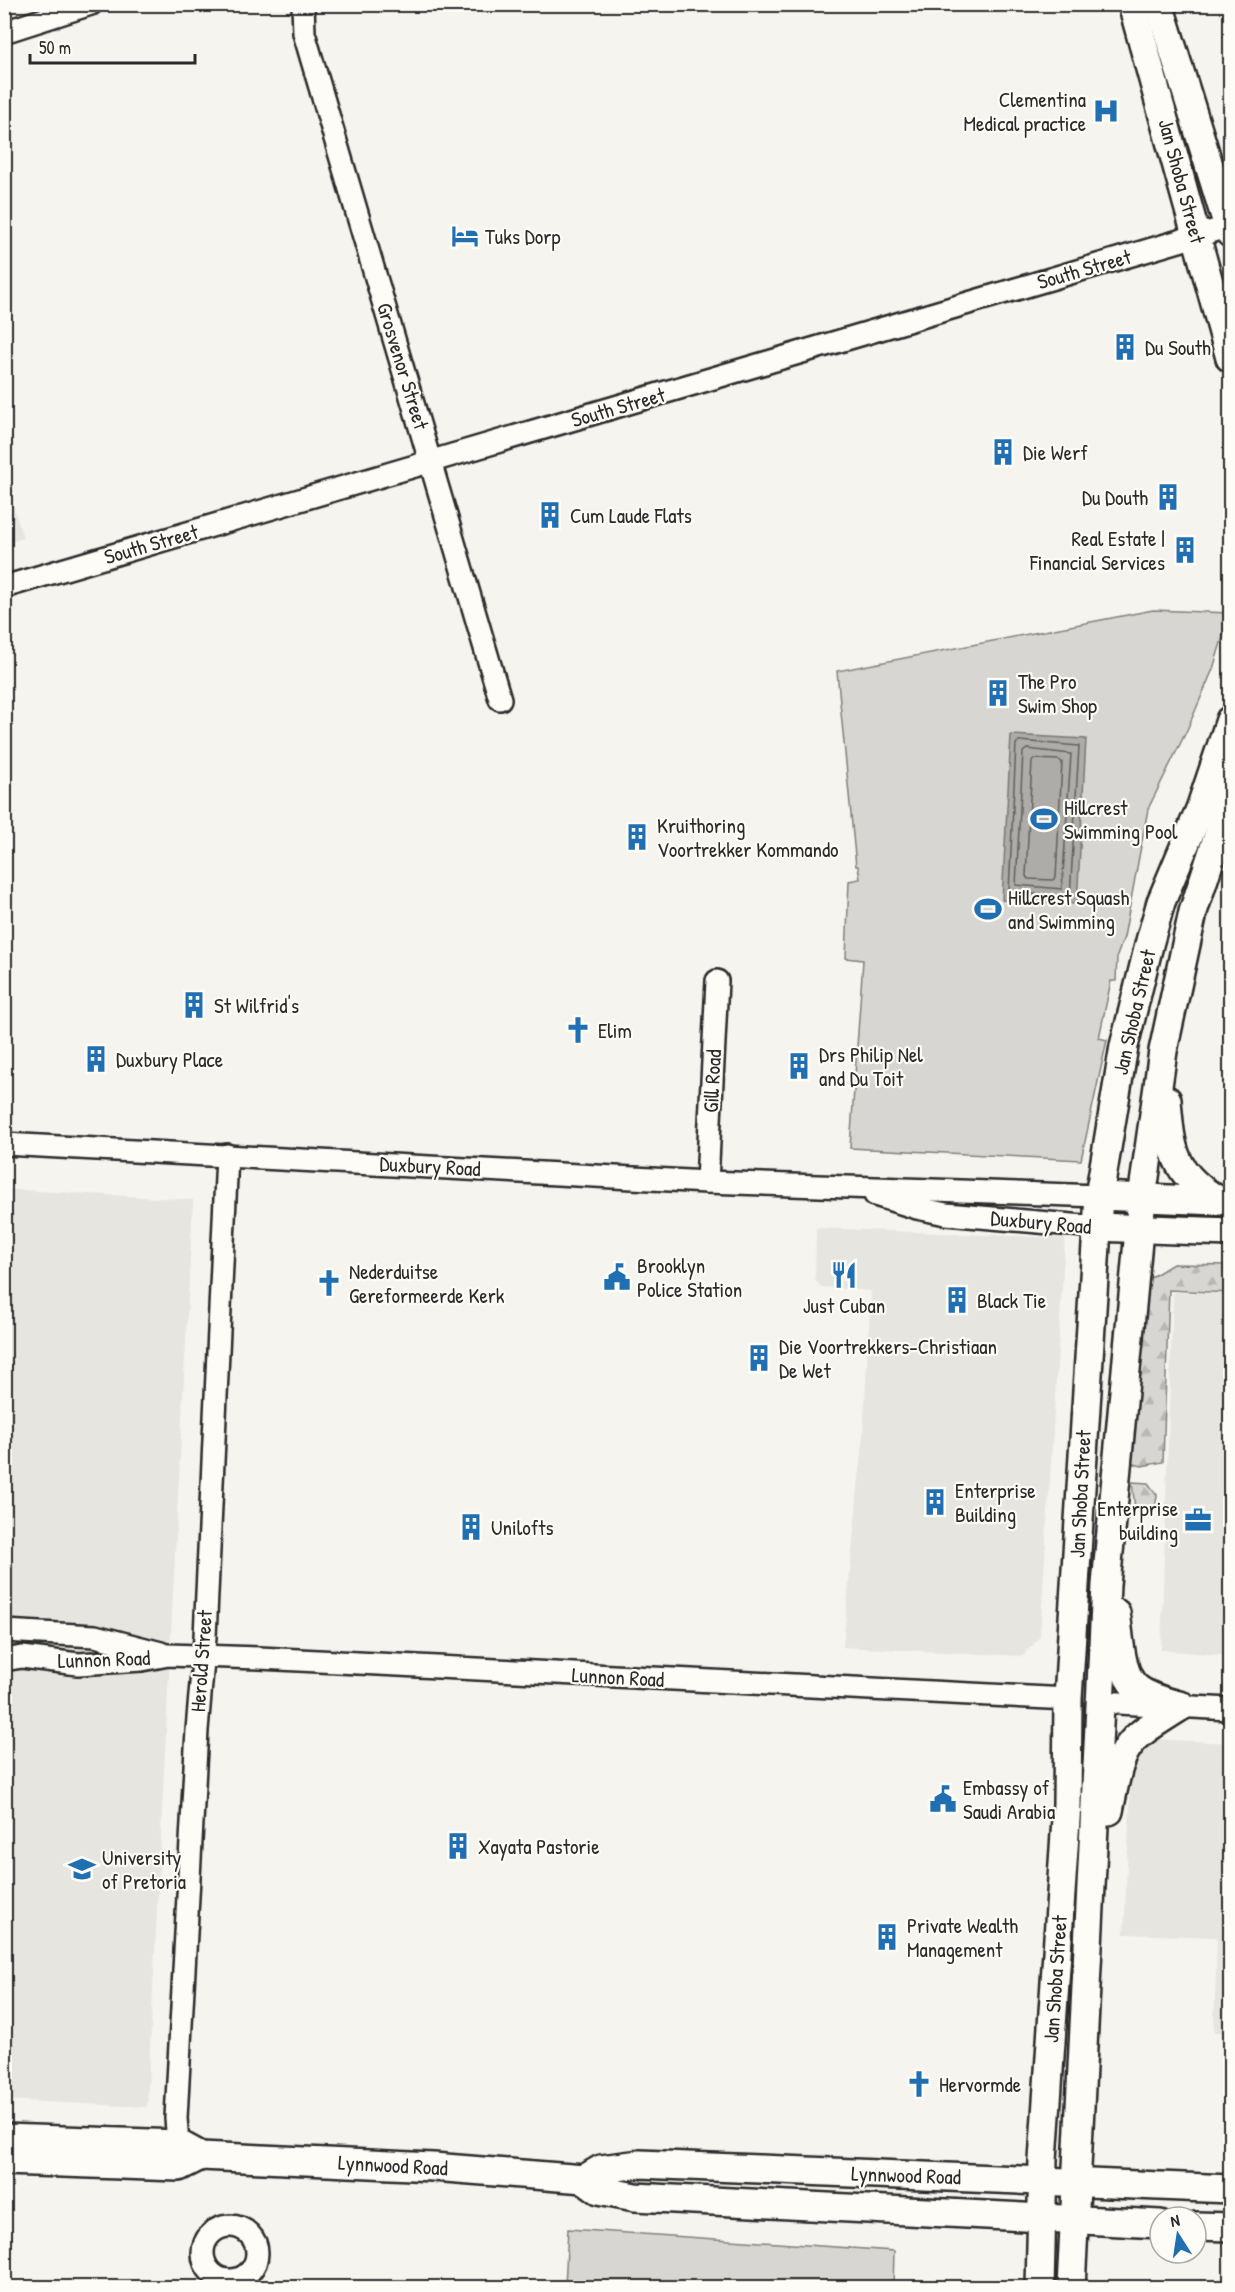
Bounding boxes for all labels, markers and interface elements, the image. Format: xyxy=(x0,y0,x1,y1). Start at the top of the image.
scale bar xyxy=(30,27,195,65)
text: 50 m xyxy=(39,35,71,60)
place label: Clementina Medical practice xyxy=(964,85,1086,138)
hospital icon: Clementina Medical practice xyxy=(1091,96,1121,126)
street label: Jan Shoba Street xyxy=(1151,115,1213,247)
hotel icon: Tuks Dorp xyxy=(450,221,480,251)
place label: Tuks Dorp xyxy=(485,222,560,251)
street label: South Street xyxy=(1034,242,1135,296)
street label: Grosvenor Street xyxy=(370,299,436,434)
building icon: Du South xyxy=(1110,332,1140,362)
place label: Du South xyxy=(1145,333,1211,362)
street label: South Street xyxy=(568,380,669,434)
building icon: Die Werf xyxy=(988,437,1018,467)
place label: Die Werf xyxy=(1023,438,1088,467)
building icon: Du Douth xyxy=(1153,482,1183,512)
place label: Du Douth xyxy=(1082,483,1148,512)
building icon: Cum Laude Flats xyxy=(535,500,565,530)
place label: Cum Laude Flats xyxy=(570,501,692,530)
street label: South Street xyxy=(101,517,202,571)
place label: Real Estate | Financial Services xyxy=(1029,524,1165,577)
building icon: Real Estate | Financial Services xyxy=(1170,535,1200,565)
place label: The Pro Swim Shop xyxy=(1018,667,1097,720)
building icon: The Pro Swim Shop xyxy=(983,678,1013,708)
place label: Hillcrest Swimming Pool xyxy=(1064,793,1178,846)
sports icon: Hillcrest Swimming Pool xyxy=(1029,804,1059,834)
place label: Kruithoring Voortrekker Kommando xyxy=(657,811,839,864)
building icon: Kruithoring Voortrekker Kommando xyxy=(622,822,652,852)
place label: Hillcrest Squash and Swimming xyxy=(1008,883,1129,936)
sports icon: Hillcrest Squash and Swimming xyxy=(973,894,1003,924)
street label: Jan Shoba Street xyxy=(1105,946,1163,1078)
building icon: St Wilfrid's xyxy=(179,990,209,1020)
place label: St Wilfrid's xyxy=(214,991,299,1020)
church icon: Elim xyxy=(563,1015,593,1045)
place label: Elim xyxy=(598,1016,632,1045)
place label: Drs Philip Nel and Du Toit xyxy=(819,1040,923,1093)
building icon: Duxbury Place xyxy=(81,1044,111,1074)
place label: Duxbury Place xyxy=(116,1045,223,1074)
street label: Gill Road xyxy=(696,1049,728,1113)
building icon: Drs Philip Nel and Du Toit xyxy=(784,1051,814,1081)
street label: Duxbury Road xyxy=(379,1149,481,1183)
street label: Duxbury Road xyxy=(989,1203,1093,1241)
place label: Brooklyn Police Station xyxy=(637,1251,742,1304)
place label: Nederduitse Gereformeerde Kerk xyxy=(349,1257,505,1310)
restaurant icon: Just Cuban xyxy=(829,1260,859,1290)
public building icon: Brooklyn Police Station xyxy=(602,1262,632,1292)
church icon: Nederduitse Gereformeerde Kerk xyxy=(314,1268,344,1298)
building icon: Black Tie xyxy=(942,1285,972,1315)
place label: Black Tie xyxy=(977,1286,1046,1315)
place label: Just Cuban xyxy=(803,1291,885,1320)
place label: Die Voortrekkers-Christiaan De Wet xyxy=(779,1332,997,1385)
building icon: Die Voortrekkers-Christiaan De Wet xyxy=(744,1343,774,1373)
street label: Jan Shoba Street xyxy=(1062,1429,1098,1559)
place label: Enterprise Building xyxy=(955,1476,1036,1529)
building icon: Enterprise Building xyxy=(920,1487,950,1517)
place label: Enterprise building xyxy=(1097,1494,1178,1547)
office icon: Enterprise building xyxy=(1183,1505,1213,1535)
building icon: Unilofts xyxy=(456,1512,486,1542)
place label: Unilofts xyxy=(491,1513,554,1542)
street label: Herold Street xyxy=(183,1608,219,1713)
street label: Lunnon Road xyxy=(57,1643,151,1675)
street label: Lunnon Road xyxy=(571,1660,665,1694)
place label: Embassy of Saudi Arabia xyxy=(963,1773,1055,1826)
public building icon: Embassy of Saudi Arabia xyxy=(928,1784,958,1814)
building icon: Xayata Pastorie xyxy=(443,1831,473,1861)
place label: Xayata Pastorie xyxy=(478,1832,600,1861)
place label: University of Pretoria xyxy=(102,1843,186,1896)
school or university icon: University of Pretoria xyxy=(67,1854,97,1884)
place label: Private Wealth Management xyxy=(907,1911,1018,1964)
street label: Jan Shoba Street xyxy=(1036,1913,1074,2044)
building icon: Private Wealth Management xyxy=(872,1922,902,1952)
church icon: Hervormde xyxy=(904,2069,934,2099)
place label: Hervormde xyxy=(939,2070,1021,2099)
street label: Lynnwood Road xyxy=(337,2148,449,2182)
street label: Lynnwood Road xyxy=(851,2159,961,2191)
north arrow xyxy=(1148,2205,1208,2265)
text: N xyxy=(1168,2209,1182,2232)

